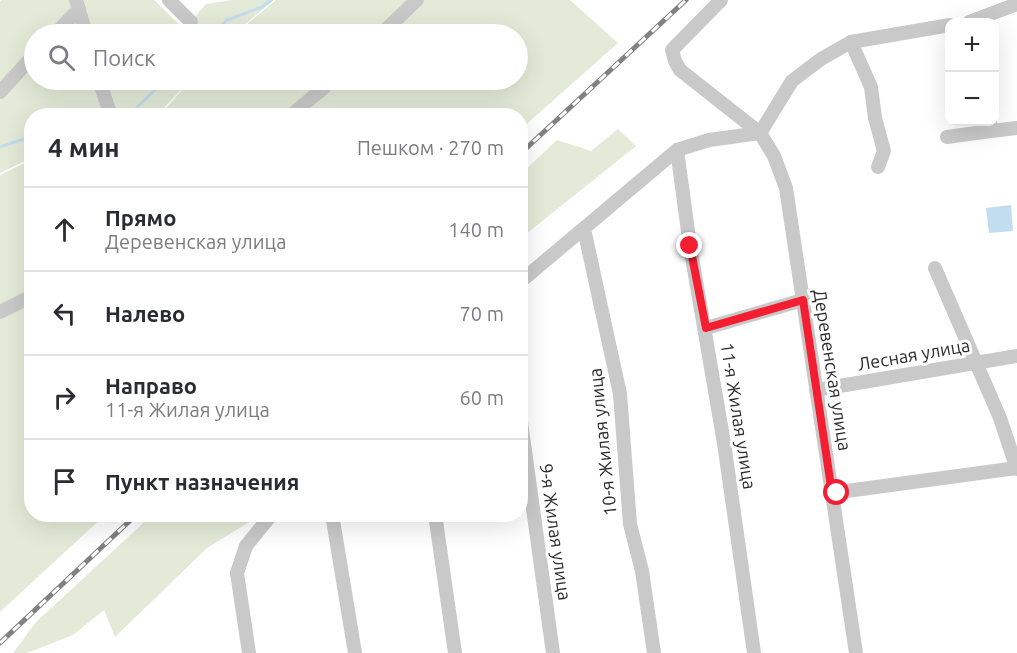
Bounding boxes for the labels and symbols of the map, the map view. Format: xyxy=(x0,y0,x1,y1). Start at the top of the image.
route end xyxy=(676,232,702,258)
street label: Деревенская улица xyxy=(810,288,856,452)
street label: Лесная улица xyxy=(856,334,972,374)
street label: 11-я Жилая улица xyxy=(718,341,760,491)
street label: 10-я Жилая улица xyxy=(584,367,620,517)
street label: 9-я Жилая улица xyxy=(536,462,576,602)
route start xyxy=(823,479,849,505)

